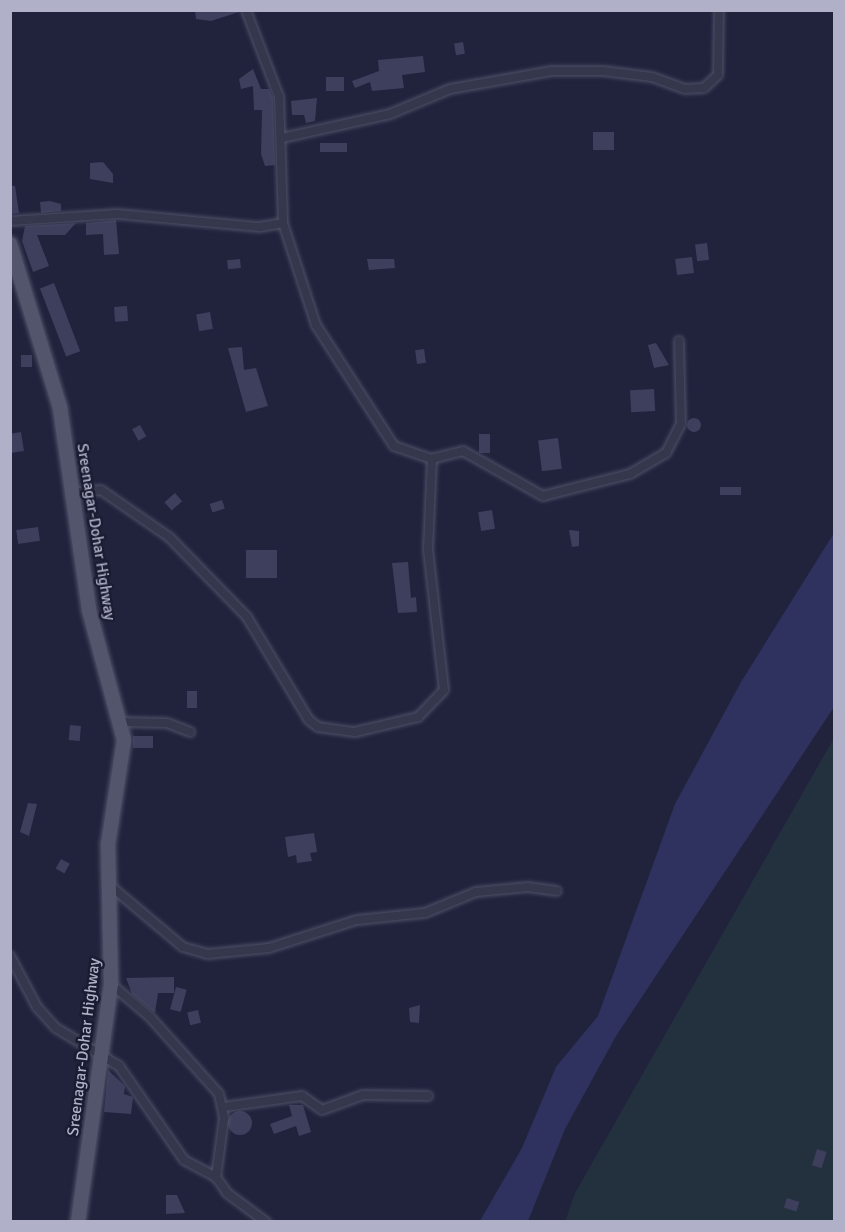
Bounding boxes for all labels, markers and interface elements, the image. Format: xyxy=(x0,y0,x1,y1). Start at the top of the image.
street label: Sreenagar-Dohar Highway xyxy=(73,442,119,622)
street label: Sreenagar-Dohar Highway xyxy=(64,957,104,1137)

